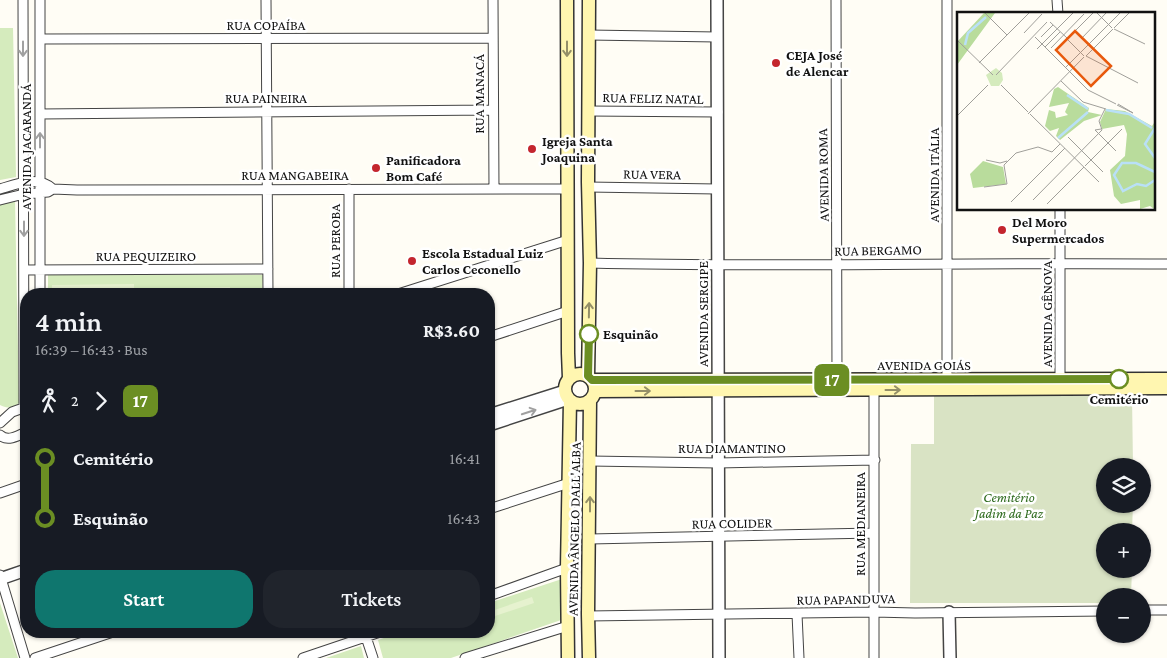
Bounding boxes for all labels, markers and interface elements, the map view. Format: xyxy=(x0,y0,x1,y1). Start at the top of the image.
inset map xyxy=(957,12,1154,210)
street label: RUA COPAÍBA xyxy=(227,17,305,33)
one-way arrow xyxy=(18,40,28,56)
one-way arrow xyxy=(562,40,572,56)
place label: CEJA José de Alencar xyxy=(786,47,849,79)
street label: RUA MANACÁ xyxy=(471,54,487,134)
marker: CEJA José de Alencar xyxy=(770,57,782,69)
street label: AVENIDA JACARANDÁ xyxy=(18,84,34,210)
street label: RUA FELIZ NATAL xyxy=(602,89,704,107)
street label: RUA PAINEIRA xyxy=(225,90,307,106)
street label: AVENIDA ITÁLIA xyxy=(926,127,942,223)
street label: AVENIDA ROMA xyxy=(814,128,832,222)
one-way arrow xyxy=(35,132,45,148)
place label: Igreja Santa Joaquina xyxy=(540,133,613,165)
marker: Igreja Santa Joaquina xyxy=(526,143,538,155)
place label: Panificadora Bom Café xyxy=(386,152,461,184)
marker: Panificadora Bom Café xyxy=(370,162,382,174)
street label: RUA VERA xyxy=(623,165,681,183)
street label: RUA MANGABEIRA xyxy=(241,167,349,183)
street label: RUA PEROBA xyxy=(327,204,343,278)
place label: Del Moro Supermercados xyxy=(1012,214,1104,246)
one-way arrow xyxy=(19,220,29,236)
marker: Del Moro Supermercados xyxy=(996,224,1008,236)
street label: RUA BERGAMO xyxy=(834,241,922,259)
place label: Escola Estadual Luiz Carlos Ceconello xyxy=(422,245,544,277)
street label: RUA PEQUIZEIRO xyxy=(96,248,196,264)
marker: Escola Estadual Luiz Carlos Ceconello xyxy=(406,255,418,267)
street label: AVENIDA SERGIPE xyxy=(695,261,711,367)
street label: AVENIDA GÊNOVA xyxy=(1039,261,1055,367)
one-way arrow xyxy=(584,302,594,318)
text: 4 min xyxy=(35,306,102,337)
text: R$3.60 xyxy=(423,320,480,341)
marker: Esquinão xyxy=(579,324,599,344)
place label: Esquinão xyxy=(603,326,658,342)
text: 16:39 – 16:43 · Bus xyxy=(35,341,148,358)
street label: AVENIDA GOIÁS xyxy=(877,357,971,373)
line badge: 17 xyxy=(810,364,854,396)
marker: Cemitério xyxy=(1109,369,1129,389)
text: 17 xyxy=(824,370,840,390)
one-way arrow xyxy=(885,385,901,395)
one-way arrow xyxy=(635,386,651,396)
icon: walk xyxy=(35,387,63,415)
icon: forward xyxy=(87,387,115,415)
text: 17 xyxy=(133,391,148,411)
place label: Cemitério xyxy=(1089,391,1149,407)
text: 2 xyxy=(71,392,79,409)
one-way arrow xyxy=(520,407,536,416)
street label: RUA DIAMANTINO xyxy=(678,440,786,456)
street label: AVENIDA ÂNGELO DALL'ALBA xyxy=(564,442,584,616)
text: Cemitério xyxy=(73,448,153,469)
text: 16:41 xyxy=(449,450,480,467)
map controls xyxy=(1096,458,1151,643)
button: layers xyxy=(1096,458,1151,513)
street label: RUA MEDIANEIRA xyxy=(852,472,868,576)
park label: Cemitério Jadim da Paz xyxy=(972,489,1044,521)
one-way arrow xyxy=(585,497,595,513)
text: Esquinão xyxy=(73,508,148,529)
text: 16:43 xyxy=(447,510,480,527)
street label: RUA COLIDER xyxy=(692,514,773,532)
button: + xyxy=(1096,523,1151,578)
button: Start xyxy=(35,570,253,628)
button: Tickets xyxy=(263,570,480,628)
button: − xyxy=(1096,588,1151,643)
street label: RUA PAPANDUVA xyxy=(796,590,896,608)

